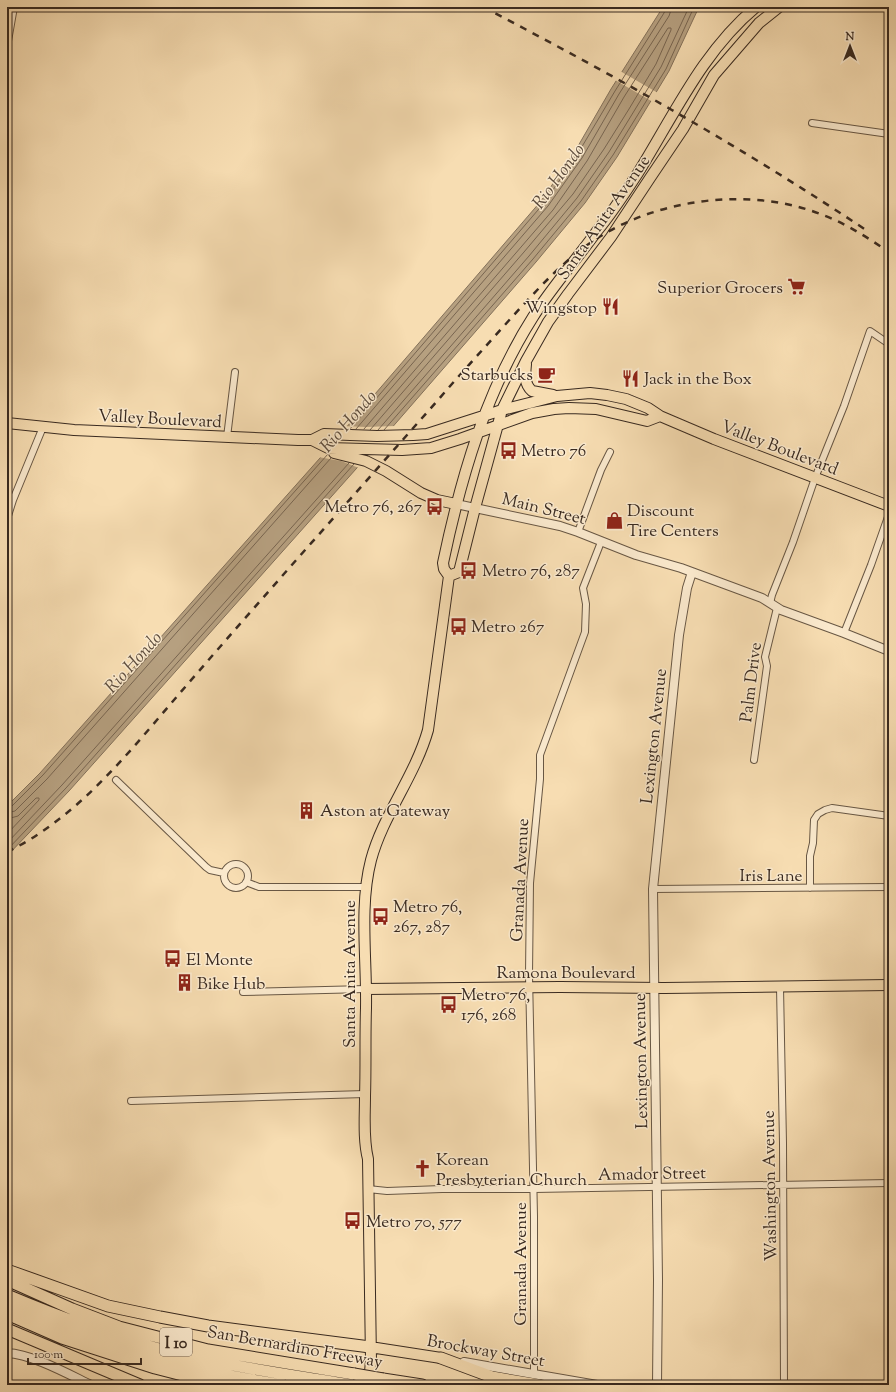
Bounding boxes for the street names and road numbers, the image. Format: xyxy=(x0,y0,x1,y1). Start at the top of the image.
street label: Santa Anita Avenue xyxy=(552,151,657,286)
street label: Valley Boulevard xyxy=(97,405,223,435)
street label: Valley Boulevard xyxy=(717,415,842,482)
street label: Main Street xyxy=(499,488,588,532)
street label: Palm Drive xyxy=(735,641,769,724)
street label: Lexington Avenue xyxy=(636,667,674,805)
street label: Granada Avenue xyxy=(506,818,536,942)
street label: Iris Lane xyxy=(740,865,803,889)
street label: Santa Anita Avenue xyxy=(339,900,363,1048)
street label: Ramona Boulevard xyxy=(496,962,636,986)
street label: Lexington Avenue xyxy=(629,993,655,1129)
street label: Washington Avenue xyxy=(758,1110,784,1262)
street label: Amador Street xyxy=(598,1162,706,1188)
street label: Granada Avenue xyxy=(510,1202,534,1326)
street label: San Bernardino Freeway xyxy=(205,1321,385,1375)
road number: I 10 xyxy=(160,1328,192,1356)
street label: Brockway Street xyxy=(425,1330,547,1374)

